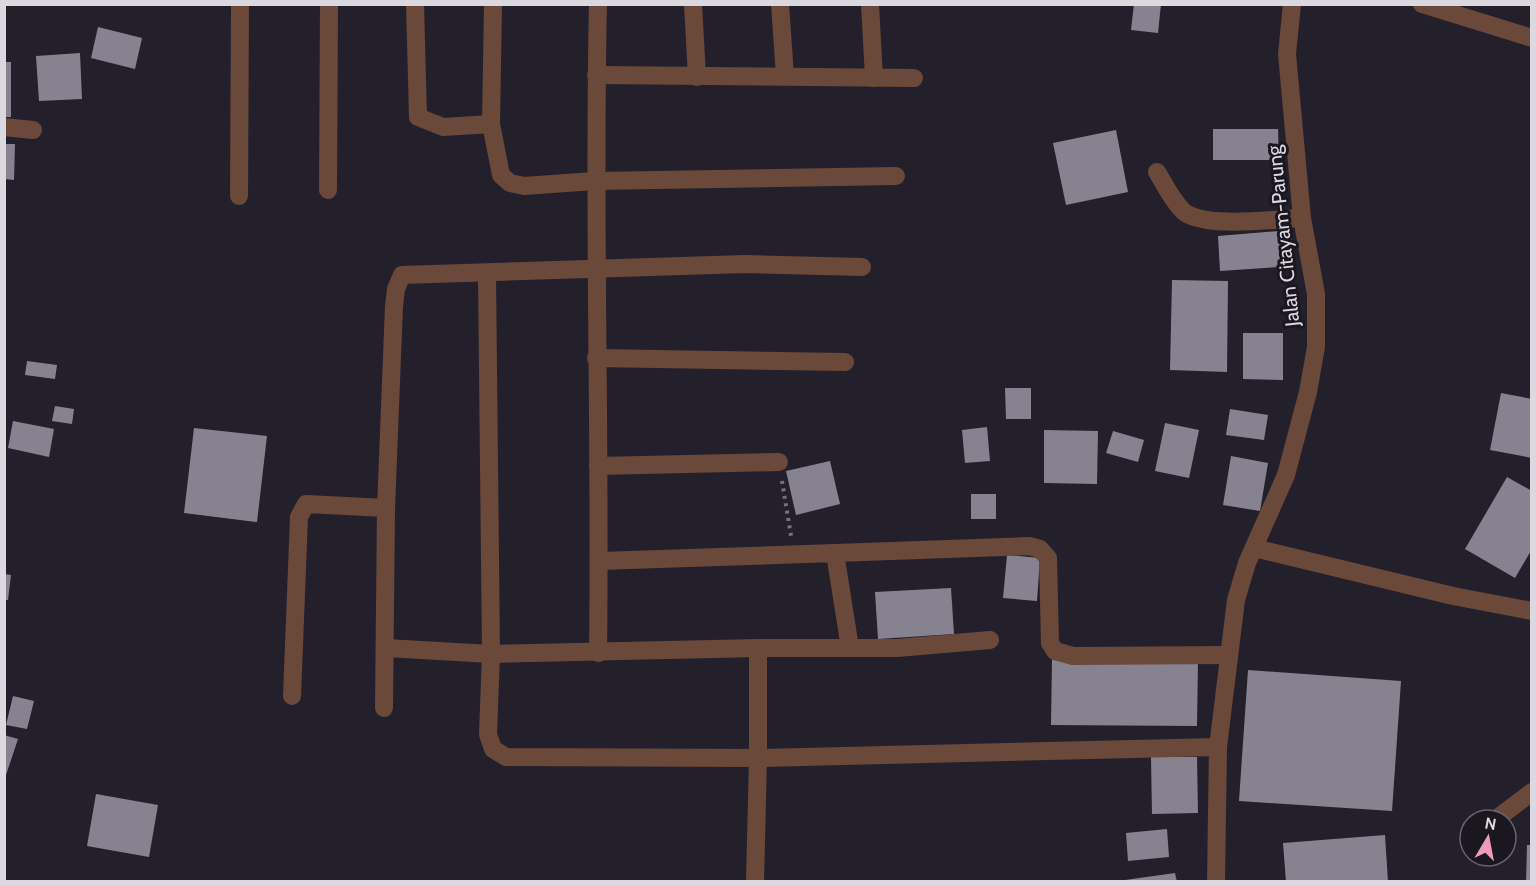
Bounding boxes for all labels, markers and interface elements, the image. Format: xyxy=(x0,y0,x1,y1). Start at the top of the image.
street label: Jalan Citayam-Parung xyxy=(1261,143,1305,329)
north arrow xyxy=(1458,808,1518,868)
text: N xyxy=(1483,813,1498,834)

